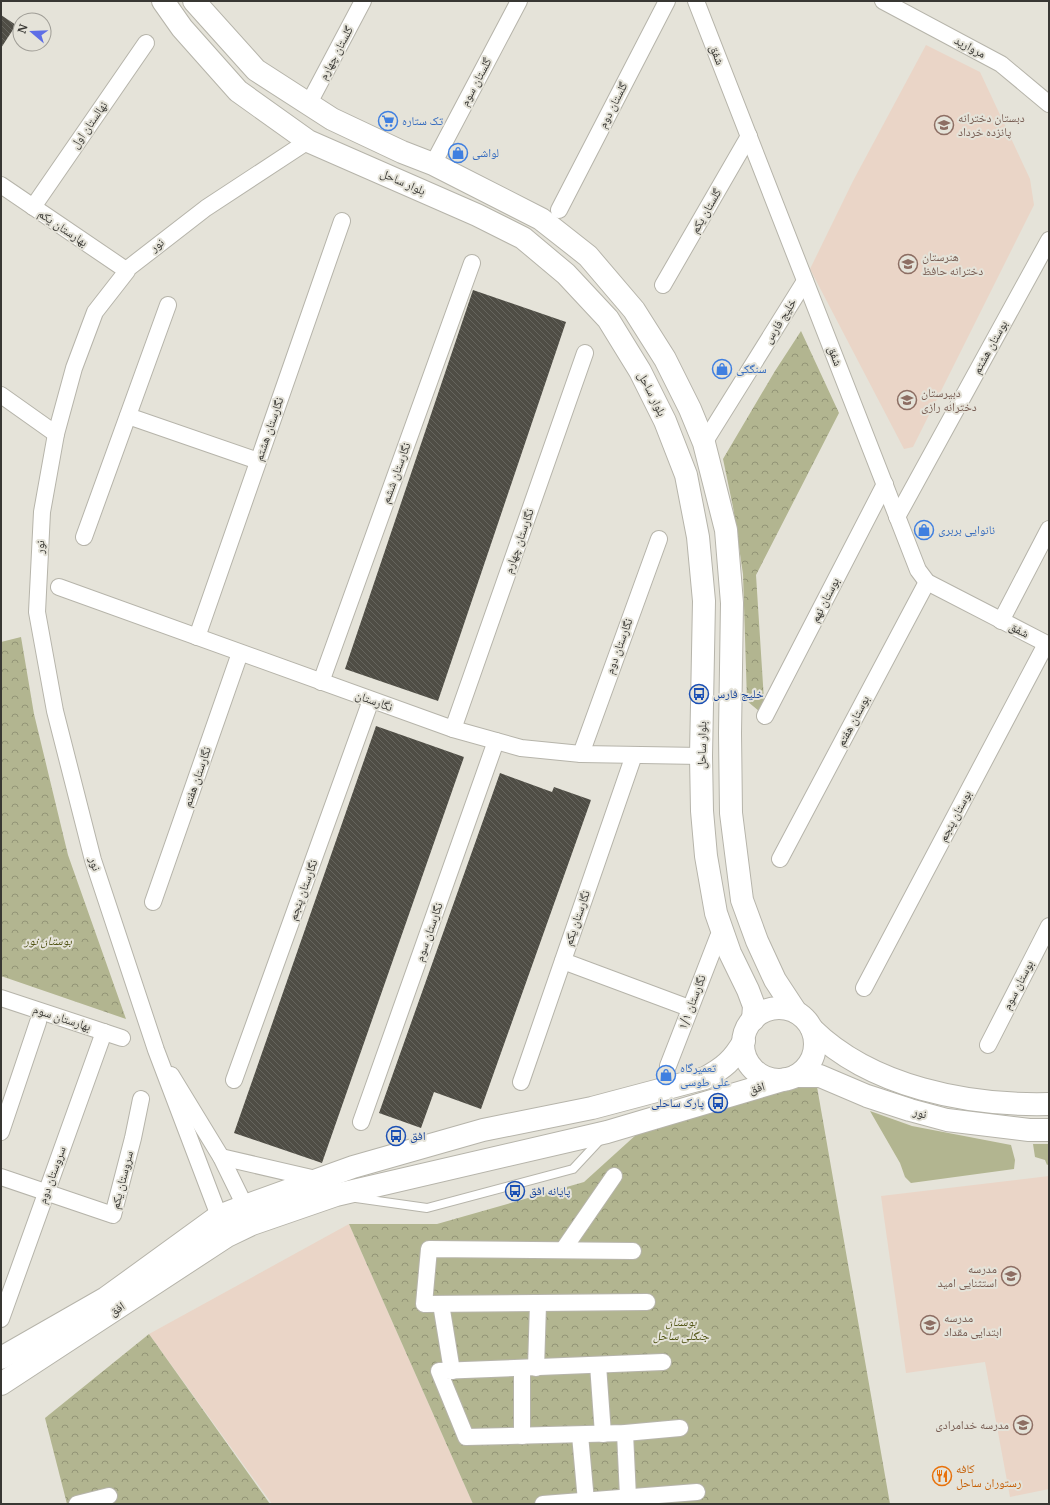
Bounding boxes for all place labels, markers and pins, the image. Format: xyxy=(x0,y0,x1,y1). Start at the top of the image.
supermarket icon: تک ستاره xyxy=(377,110,399,132)
place label: دبستان دخترانه پانزده خرداد xyxy=(958,110,1025,139)
place label: تک ستاره xyxy=(402,113,444,128)
school or university icon: دبستان دخترانه پانزده خرداد xyxy=(933,114,955,136)
shop icon: لواشی xyxy=(447,142,469,164)
place label: لواشی xyxy=(472,145,499,160)
place label: هنرستان دخترانه حافظ xyxy=(922,249,983,278)
school or university icon: هنرستان دخترانه حافظ xyxy=(897,253,919,275)
shop icon: سنگکی xyxy=(711,358,733,380)
place label: سنگکی xyxy=(736,361,767,376)
place label: دبیرستان دخترانه رازی xyxy=(921,385,977,414)
school or university icon: دبیرستان دخترانه رازی xyxy=(896,389,918,411)
shop icon: نانوایی بربری xyxy=(913,519,935,541)
place label: نانوایی بربری xyxy=(938,522,995,537)
bus stop icon: خلیج فارس xyxy=(688,683,710,705)
place label: خلیج فارس xyxy=(713,686,764,701)
place label: تعمیرگاه علی طوسی xyxy=(680,1060,730,1089)
shop icon: تعمیرگاه علی طوسی xyxy=(655,1064,677,1086)
bus stop icon: پارک ساحلی xyxy=(707,1092,729,1114)
place label: پارک ساحلی xyxy=(651,1095,704,1110)
bus stop icon: افق xyxy=(385,1125,407,1147)
place label: افق xyxy=(410,1128,426,1143)
bus stop icon: پایانه افق xyxy=(504,1180,526,1202)
place label: پایانه افق xyxy=(529,1183,571,1198)
place label: مدرسه استثنایی امید xyxy=(938,1261,997,1290)
school or university icon: مدرسه استثنایی امید xyxy=(1000,1265,1022,1287)
place label: مدرسه ابتدایی مقداد xyxy=(944,1310,1002,1339)
school or university icon: مدرسه ابتدایی مقداد xyxy=(919,1314,941,1336)
school or university icon: مدرسه خدامرادی xyxy=(1012,1414,1034,1436)
place label: مدرسه خدامرادی xyxy=(935,1417,1009,1432)
place label: کافه رستوران ساحل xyxy=(956,1461,1022,1490)
restaurant icon: کافه رستوران ساحل xyxy=(931,1465,953,1487)

